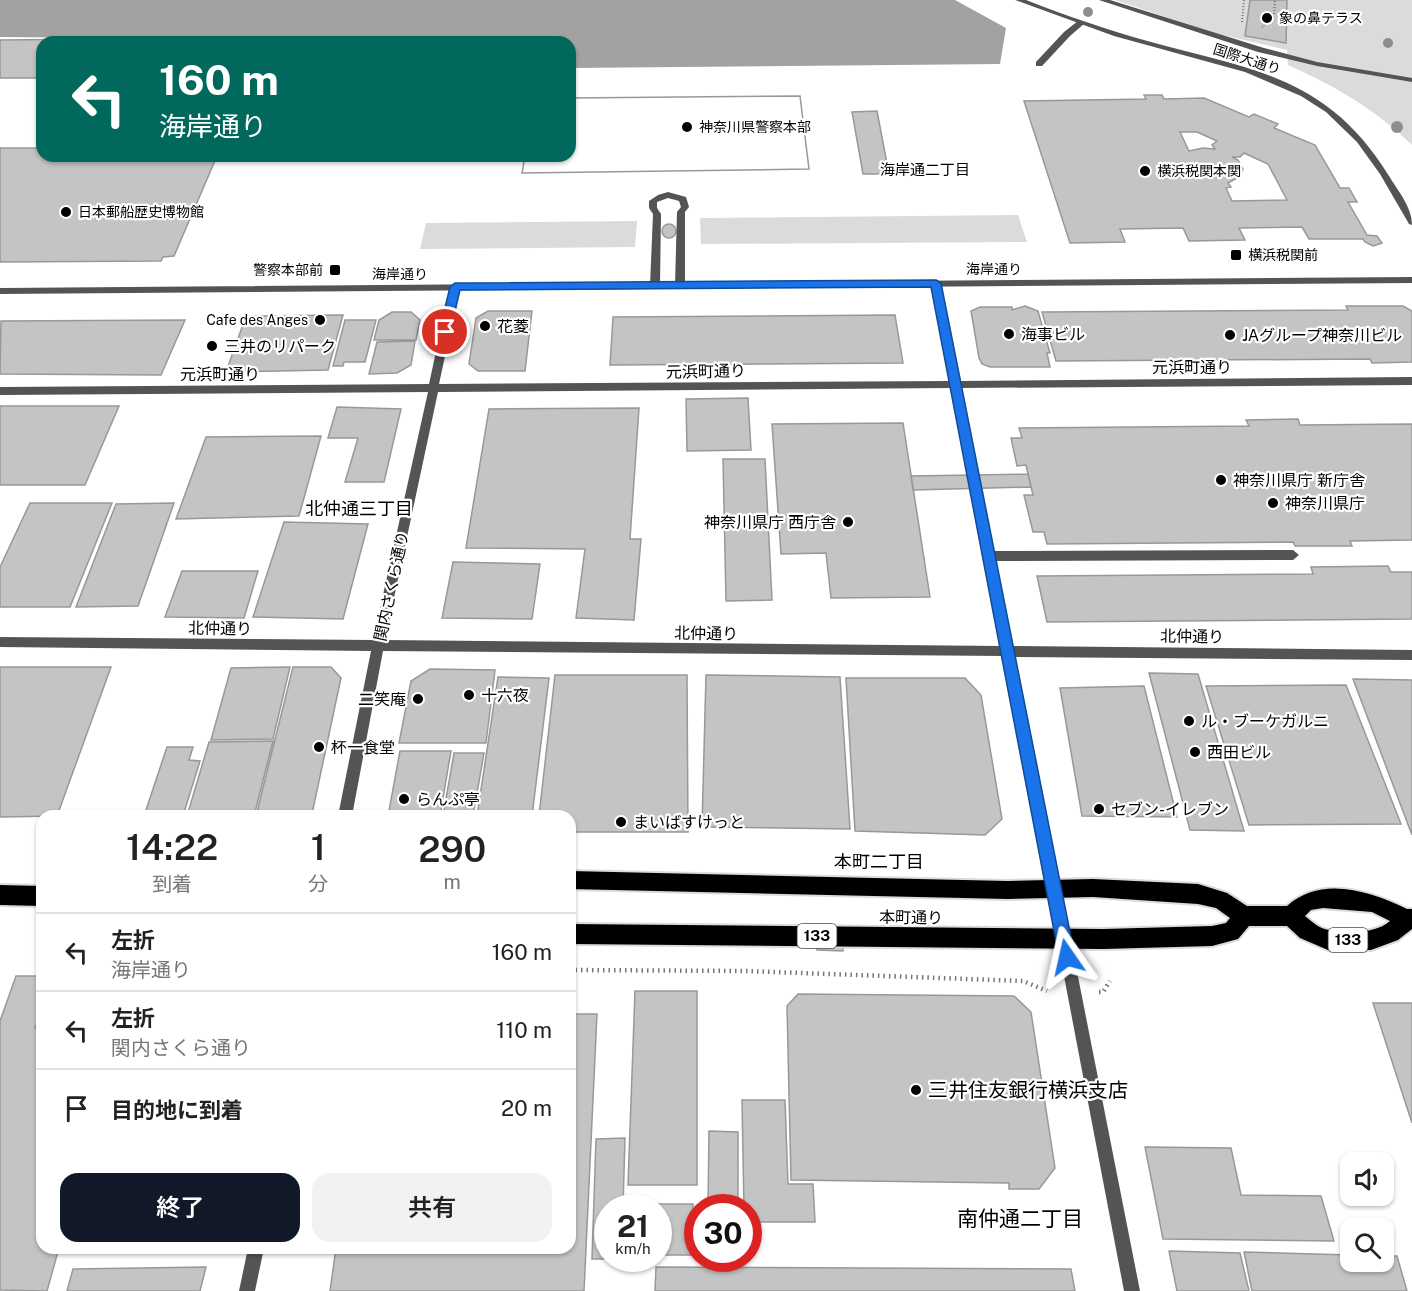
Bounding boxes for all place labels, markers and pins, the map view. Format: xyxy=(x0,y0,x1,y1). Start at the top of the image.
place label: 象の鼻テラス xyxy=(1279,10,1363,26)
marker: 象の鼻テラス xyxy=(1260,11,1274,25)
place label: 神奈川県警察本部 xyxy=(699,119,811,135)
marker: 神奈川県警察本部 xyxy=(680,120,694,134)
place label: 横浜税関本関 xyxy=(1157,163,1241,179)
marker: 横浜税関本関 xyxy=(1138,164,1152,178)
place label: 日本郵船歴史博物館 xyxy=(78,204,204,220)
marker: 日本郵船歴史博物館 xyxy=(59,205,73,219)
place label: 横浜税関前 xyxy=(1248,247,1318,263)
marker: 横浜税関前 xyxy=(1229,248,1243,262)
place label: 警察本部前 xyxy=(253,262,323,278)
marker: 警察本部前 xyxy=(328,263,342,277)
pin xyxy=(419,306,470,357)
place label: Cafe des Anges xyxy=(206,312,308,328)
marker: Cafe des Anges xyxy=(313,313,327,327)
place label: 花菱 xyxy=(497,317,529,336)
marker: 花菱 xyxy=(478,319,492,333)
place label: 海事ビル xyxy=(1021,325,1085,344)
place label: JAグループ神奈川ビル xyxy=(1242,326,1402,345)
marker: 海事ビル xyxy=(1002,327,1016,341)
marker: JAグループ神奈川ビル xyxy=(1223,328,1237,342)
place label: 三井のリパーク xyxy=(224,337,336,356)
marker: 三井のリパーク xyxy=(205,339,219,353)
place label: 神奈川県庁 新庁舎 xyxy=(1233,471,1365,490)
marker: 神奈川県庁 新庁舎 xyxy=(1214,473,1228,487)
place label: 神奈川県庁 xyxy=(1285,494,1365,513)
marker: 神奈川県庁 xyxy=(1266,496,1280,510)
place label: 神奈川県庁 西庁舎 xyxy=(704,513,836,532)
marker: 神奈川県庁 西庁舎 xyxy=(841,515,855,529)
place label: 十六夜 xyxy=(481,686,529,705)
marker: 十六夜 xyxy=(462,688,476,702)
place label: 二笑庵 xyxy=(358,690,406,709)
marker: 二笑庵 xyxy=(411,692,425,706)
place label: ル・ブーケガルニ xyxy=(1201,712,1329,731)
marker: ル・ブーケガルニ xyxy=(1182,714,1196,728)
place label: 杯一食堂 xyxy=(331,738,395,757)
marker: 杯一食堂 xyxy=(312,740,326,754)
place label: 西田ビル xyxy=(1207,743,1271,762)
marker: 西田ビル xyxy=(1188,745,1202,759)
place label: らんぷ亭 xyxy=(416,790,480,809)
marker: らんぷ亭 xyxy=(397,792,411,806)
place label: セブン-イレブン xyxy=(1111,800,1229,819)
marker: セブン-イレブン xyxy=(1092,802,1106,816)
place label: まいばすけっと xyxy=(633,813,745,832)
marker: まいばすけっと xyxy=(614,815,628,829)
place label: 三井住友銀行横浜支店 xyxy=(928,1078,1128,1102)
marker: 三井住友銀行横浜支店 xyxy=(909,1083,923,1097)

